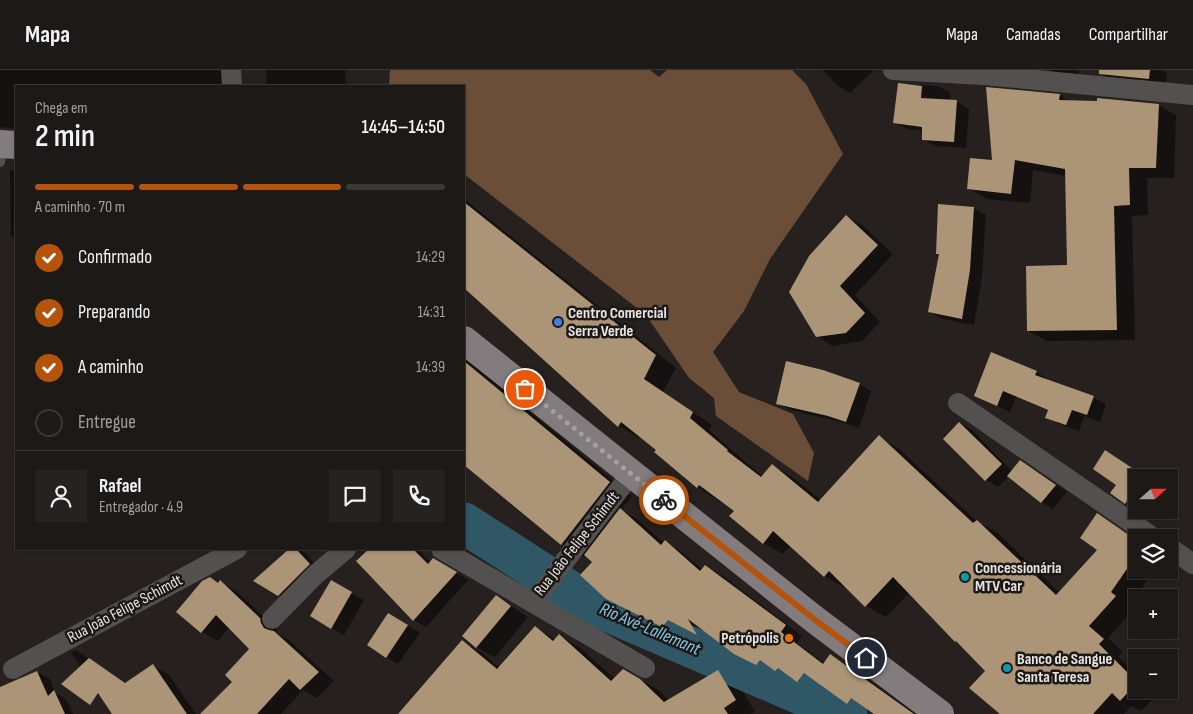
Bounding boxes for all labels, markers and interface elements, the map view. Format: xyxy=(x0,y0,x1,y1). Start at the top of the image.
text: Mapa xyxy=(25,20,70,49)
text: Mapa xyxy=(946,24,978,45)
text: Camadas xyxy=(1006,24,1061,45)
text: Compartilhar xyxy=(1089,24,1168,45)
text: Chega em xyxy=(35,99,88,118)
text: 14:45–14:50 xyxy=(361,116,445,139)
text: 2 min xyxy=(35,117,95,156)
text: A caminho · 70 m xyxy=(35,198,125,217)
icon: check xyxy=(35,244,63,272)
text: Confirmado xyxy=(78,246,152,269)
text: 14:29 xyxy=(416,248,445,267)
icon: check xyxy=(35,299,63,327)
text: Preparando xyxy=(78,301,150,324)
text: 14:31 xyxy=(417,303,445,322)
place label: Centro Comercial Serra Verde xyxy=(568,304,667,341)
marker: Centro Comercial Serra Verde xyxy=(552,316,564,328)
icon: check xyxy=(35,354,63,382)
text: A caminho xyxy=(78,356,144,379)
text: 14:39 xyxy=(416,358,445,377)
pin xyxy=(504,368,546,410)
icon: bag xyxy=(511,375,539,403)
text: Entregue xyxy=(78,411,136,434)
north arrow xyxy=(1128,469,1178,519)
map controls xyxy=(1128,469,1178,699)
button: person xyxy=(35,470,87,522)
button: chat xyxy=(329,470,381,522)
button: phone xyxy=(393,470,445,522)
text: Rafael xyxy=(99,475,141,498)
courier xyxy=(639,475,689,525)
icon: bike xyxy=(650,486,678,514)
street label: Rua João Felipe Schimdt xyxy=(530,488,624,600)
text: Entregador · 4.9 xyxy=(99,498,183,517)
button: layers xyxy=(1128,529,1178,579)
place label: Concessionária MTV Car xyxy=(975,559,1062,596)
street label: Rua João Felipe Schimdt xyxy=(64,571,186,647)
marker: Concessionária MTV Car xyxy=(959,571,971,583)
button: + xyxy=(1128,589,1178,639)
water label: Rio Avé‐Lallemant xyxy=(597,598,704,660)
place label: Petrópolis xyxy=(721,629,779,648)
marker: Petrópolis xyxy=(783,632,795,644)
pin xyxy=(845,637,887,679)
icon: home xyxy=(852,644,880,672)
button: − xyxy=(1128,649,1178,699)
place label: Banco de Sangue Santa Teresa xyxy=(1017,650,1112,687)
marker: Banco de Sangue Santa Teresa xyxy=(1001,662,1013,674)

